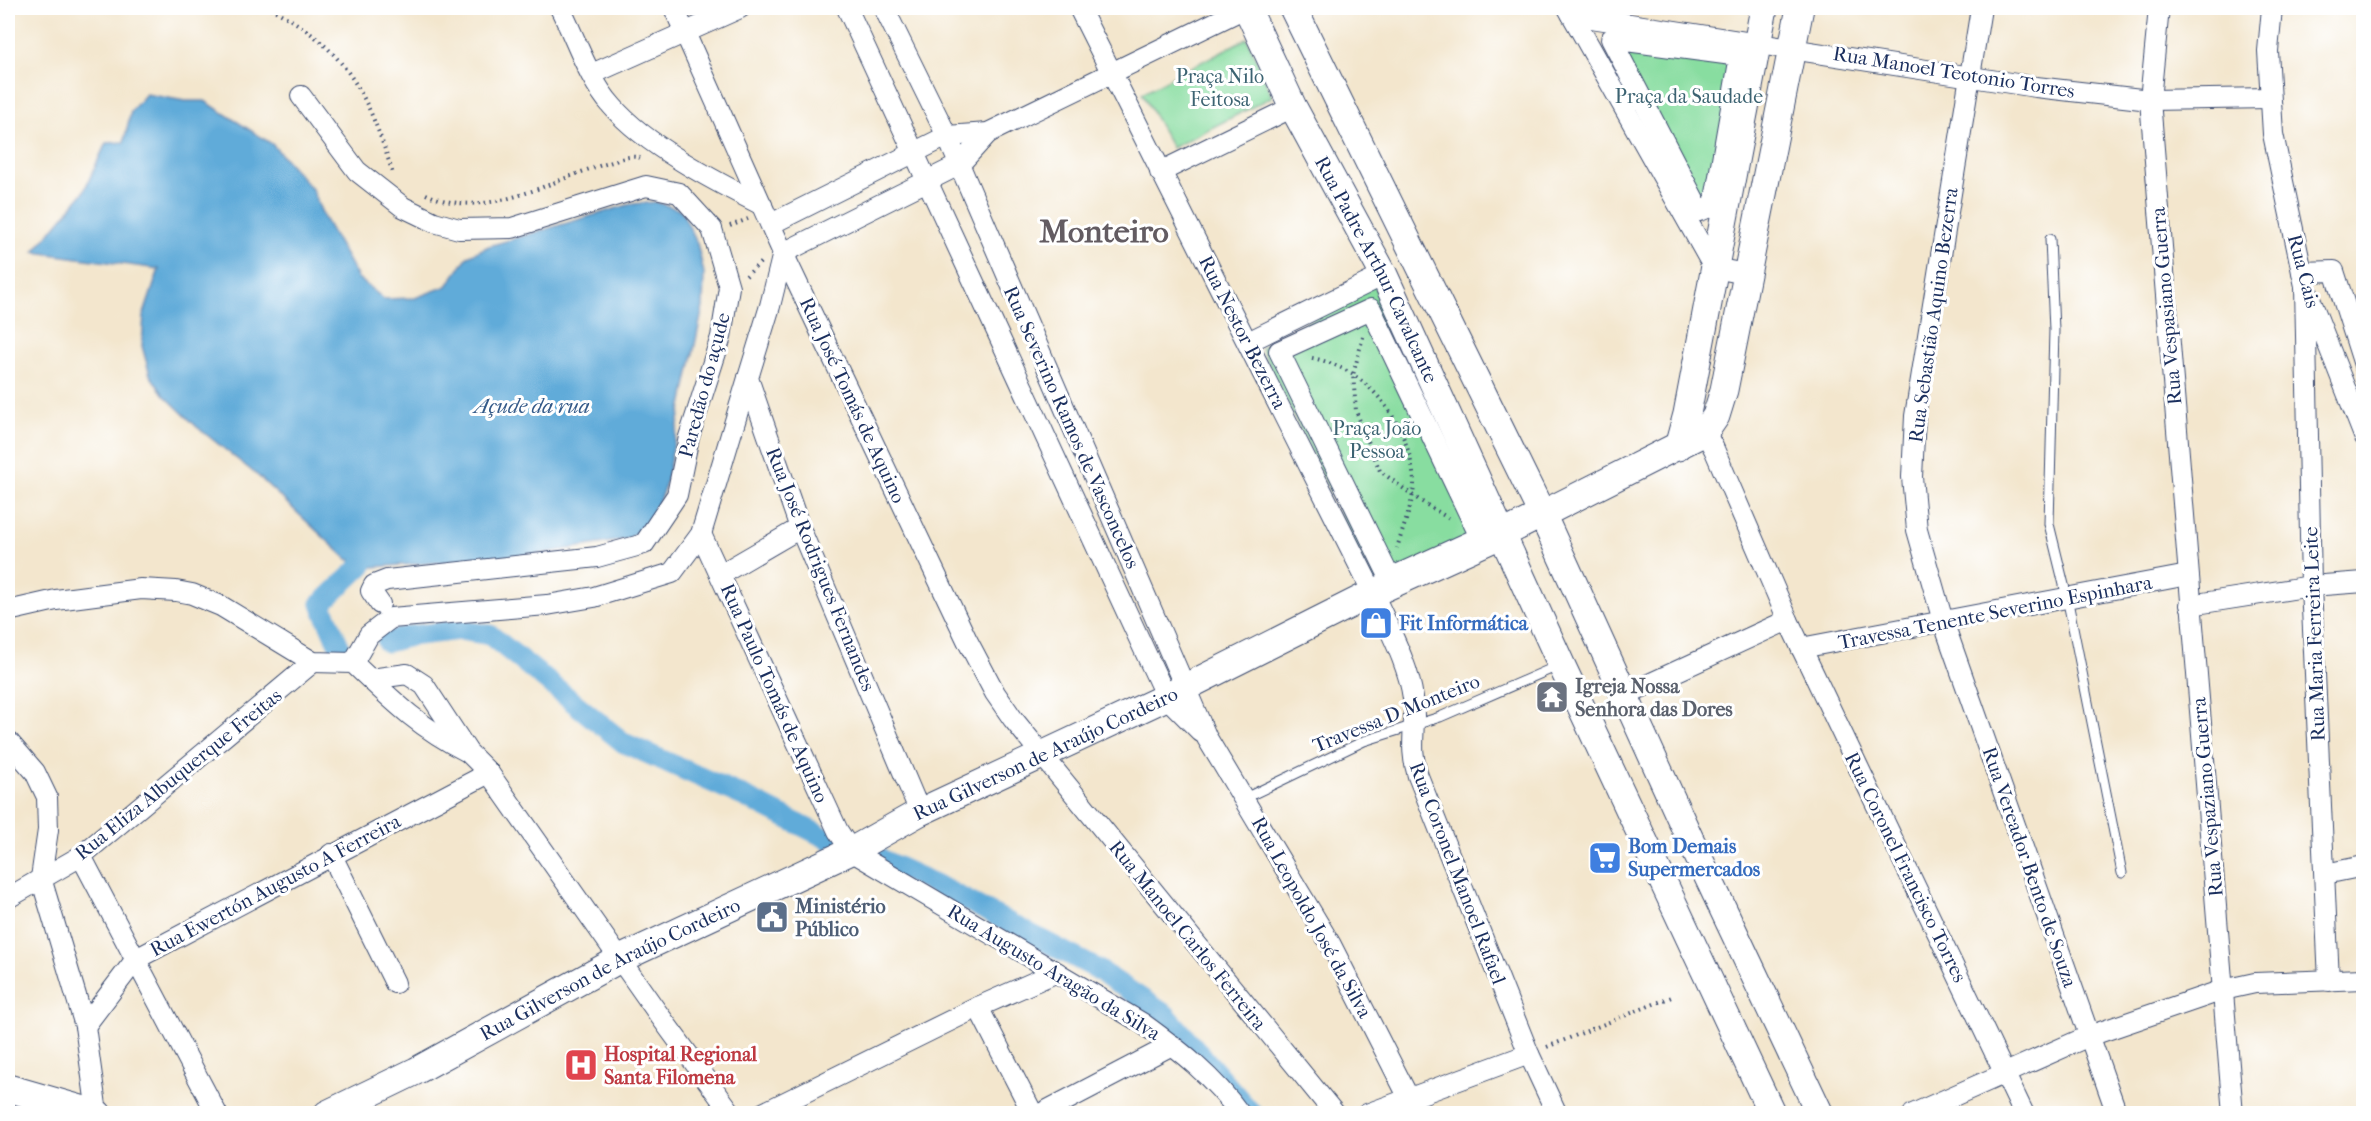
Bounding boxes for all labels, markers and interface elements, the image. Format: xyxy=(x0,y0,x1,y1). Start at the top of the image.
street label: Rua Manoel Teotonio Torres xyxy=(1831,42,2076,103)
park label: Praça Nilo Feitosa xyxy=(1176,65,1264,111)
park label: Praça da Saudade xyxy=(1615,85,1763,108)
street label: Rua Padre Arthur Cavalcante xyxy=(1310,152,1443,387)
street label: Rua Sebastião Aquino Bezerra xyxy=(1904,185,1963,444)
street label: Rua Vespasiano Guerra xyxy=(2146,205,2187,406)
district label: Monteiro xyxy=(1039,213,1169,250)
street label: Rua Cais xyxy=(2283,232,2324,310)
street label: Rua Nestor Bezerra xyxy=(1194,252,1291,413)
street label: Rua Severino Ramos de Vasconcelos xyxy=(999,282,1144,572)
street label: Rua José Tomás de Aquino xyxy=(795,294,910,507)
street label: Paredão do açude xyxy=(674,310,735,460)
water label: Açude da rua xyxy=(471,394,590,418)
park label: Praça João Pessoa xyxy=(1333,417,1421,463)
street label: Rua José Rodrigues Fernandes xyxy=(761,444,880,694)
street label: Rua Maria Ferreira Leite xyxy=(2299,526,2330,742)
street label: Travessa Tenente Severino Espinhara xyxy=(1836,571,2155,654)
street label: Rua Paulo Tomás de Aquino xyxy=(716,580,833,806)
shop icon: Fit Informática xyxy=(1358,605,1394,641)
place label: Fit Informática xyxy=(1398,612,1529,635)
street label: Travessa D Monteiro xyxy=(1309,669,1483,757)
place label: Igreja Nossa Senhora das Dores xyxy=(1575,675,1733,721)
temple icon: Igreja Nossa Senhora das Dores xyxy=(1534,679,1570,715)
street label: Rua Gilverson de Araújo Cordeiro xyxy=(909,682,1182,826)
street label: Rua Eliza Albuquerque Freitas xyxy=(70,684,286,865)
street label: Rua Vespaziano Guerra xyxy=(2187,696,2228,897)
street label: Rua Vereador Bento de Souza xyxy=(1978,744,2082,991)
street label: Rua Coronel Francisco Torres xyxy=(1840,748,1971,986)
street label: Rua Coronel Manoel Rafael xyxy=(1404,759,1511,988)
street label: Rua Ewertón Augusto A Ferreira xyxy=(146,809,405,961)
street label: Rua Leopoldo José da Silva xyxy=(1247,813,1377,1023)
place label: Bom Demais Supermercados xyxy=(1628,835,1761,881)
street label: Rua Manoel Carlos Ferreira xyxy=(1104,836,1272,1035)
supermarket icon: Bom Demais Supermercados xyxy=(1587,840,1623,876)
street label: Rua Gilverson de Araújo Cordeiro xyxy=(476,893,744,1046)
place label: Ministério Público xyxy=(794,895,886,941)
public building icon: Ministério Público xyxy=(754,899,790,935)
street label: Rua Augusto Aragão da Silva xyxy=(943,900,1165,1046)
place label: Hospital Regional Santa Filomena xyxy=(604,1043,757,1089)
hospital icon: Hospital Regional Santa Filomena xyxy=(563,1047,599,1083)

